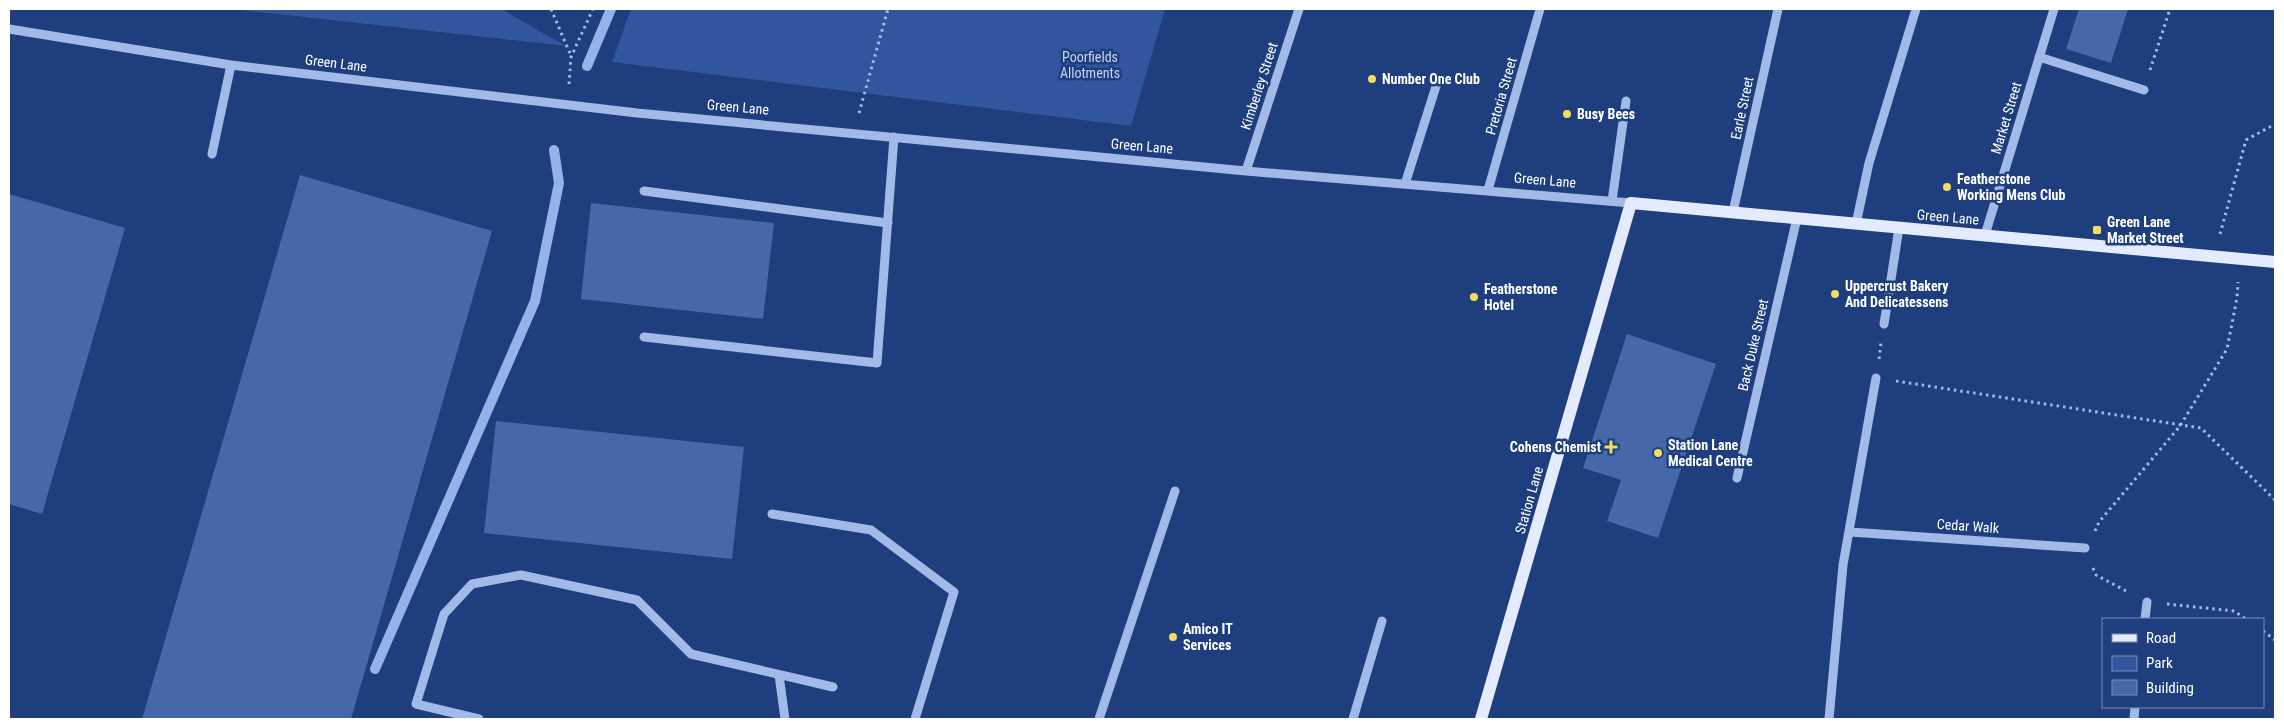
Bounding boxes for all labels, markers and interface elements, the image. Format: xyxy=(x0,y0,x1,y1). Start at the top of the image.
street label: Kimberley Street xyxy=(1237,40,1281,132)
park label: Poorfields Allotments xyxy=(1060,49,1120,81)
street label: Green Lane xyxy=(304,51,368,75)
street label: Pretoria Street xyxy=(1482,55,1520,137)
place label: Number One Club xyxy=(1382,71,1480,87)
marker: Number One Club xyxy=(1366,73,1378,85)
street label: Earle Street xyxy=(1728,75,1756,141)
street label: Market Street xyxy=(1987,80,2025,156)
street label: Green Lane xyxy=(706,96,770,118)
place label: Busy Bees xyxy=(1577,106,1635,122)
marker: Busy Bees xyxy=(1561,108,1573,120)
street label: Green Lane xyxy=(1110,135,1174,157)
street label: Green Lane xyxy=(1513,169,1577,191)
place label: Featherstone Working Mens Club xyxy=(1957,171,2065,203)
marker: Featherstone Working Mens Club xyxy=(1941,181,1953,193)
street label: Green Lane xyxy=(1916,206,1980,228)
place label: Green Lane Market Street xyxy=(2107,214,2184,246)
marker: Green Lane Market Street xyxy=(2091,224,2103,236)
place label: Uppercrust Bakery And Delicatessens xyxy=(1845,278,1949,310)
place label: Featherstone Hotel xyxy=(1484,281,1558,313)
marker: Uppercrust Bakery And Delicatessens xyxy=(1829,288,1841,300)
marker: Featherstone Hotel xyxy=(1468,291,1480,303)
street label: Back Duke Street xyxy=(1735,297,1771,393)
place label: Station Lane Medical Centre xyxy=(1668,437,1753,469)
place label: Cohens Chemist xyxy=(1510,439,1601,455)
marker: Cohens Chemist xyxy=(1605,441,1617,453)
marker: Station Lane Medical Centre xyxy=(1652,447,1664,459)
street label: Station Lane xyxy=(1512,464,1546,535)
street label: Cedar Walk xyxy=(1936,516,2000,536)
legend xyxy=(2102,618,2264,708)
place label: Amico IT Services xyxy=(1183,621,1233,653)
text: Road xyxy=(2146,629,2176,647)
marker: Amico IT Services xyxy=(1167,631,1179,643)
text: Park xyxy=(2146,654,2173,672)
text: Building xyxy=(2146,679,2194,697)

